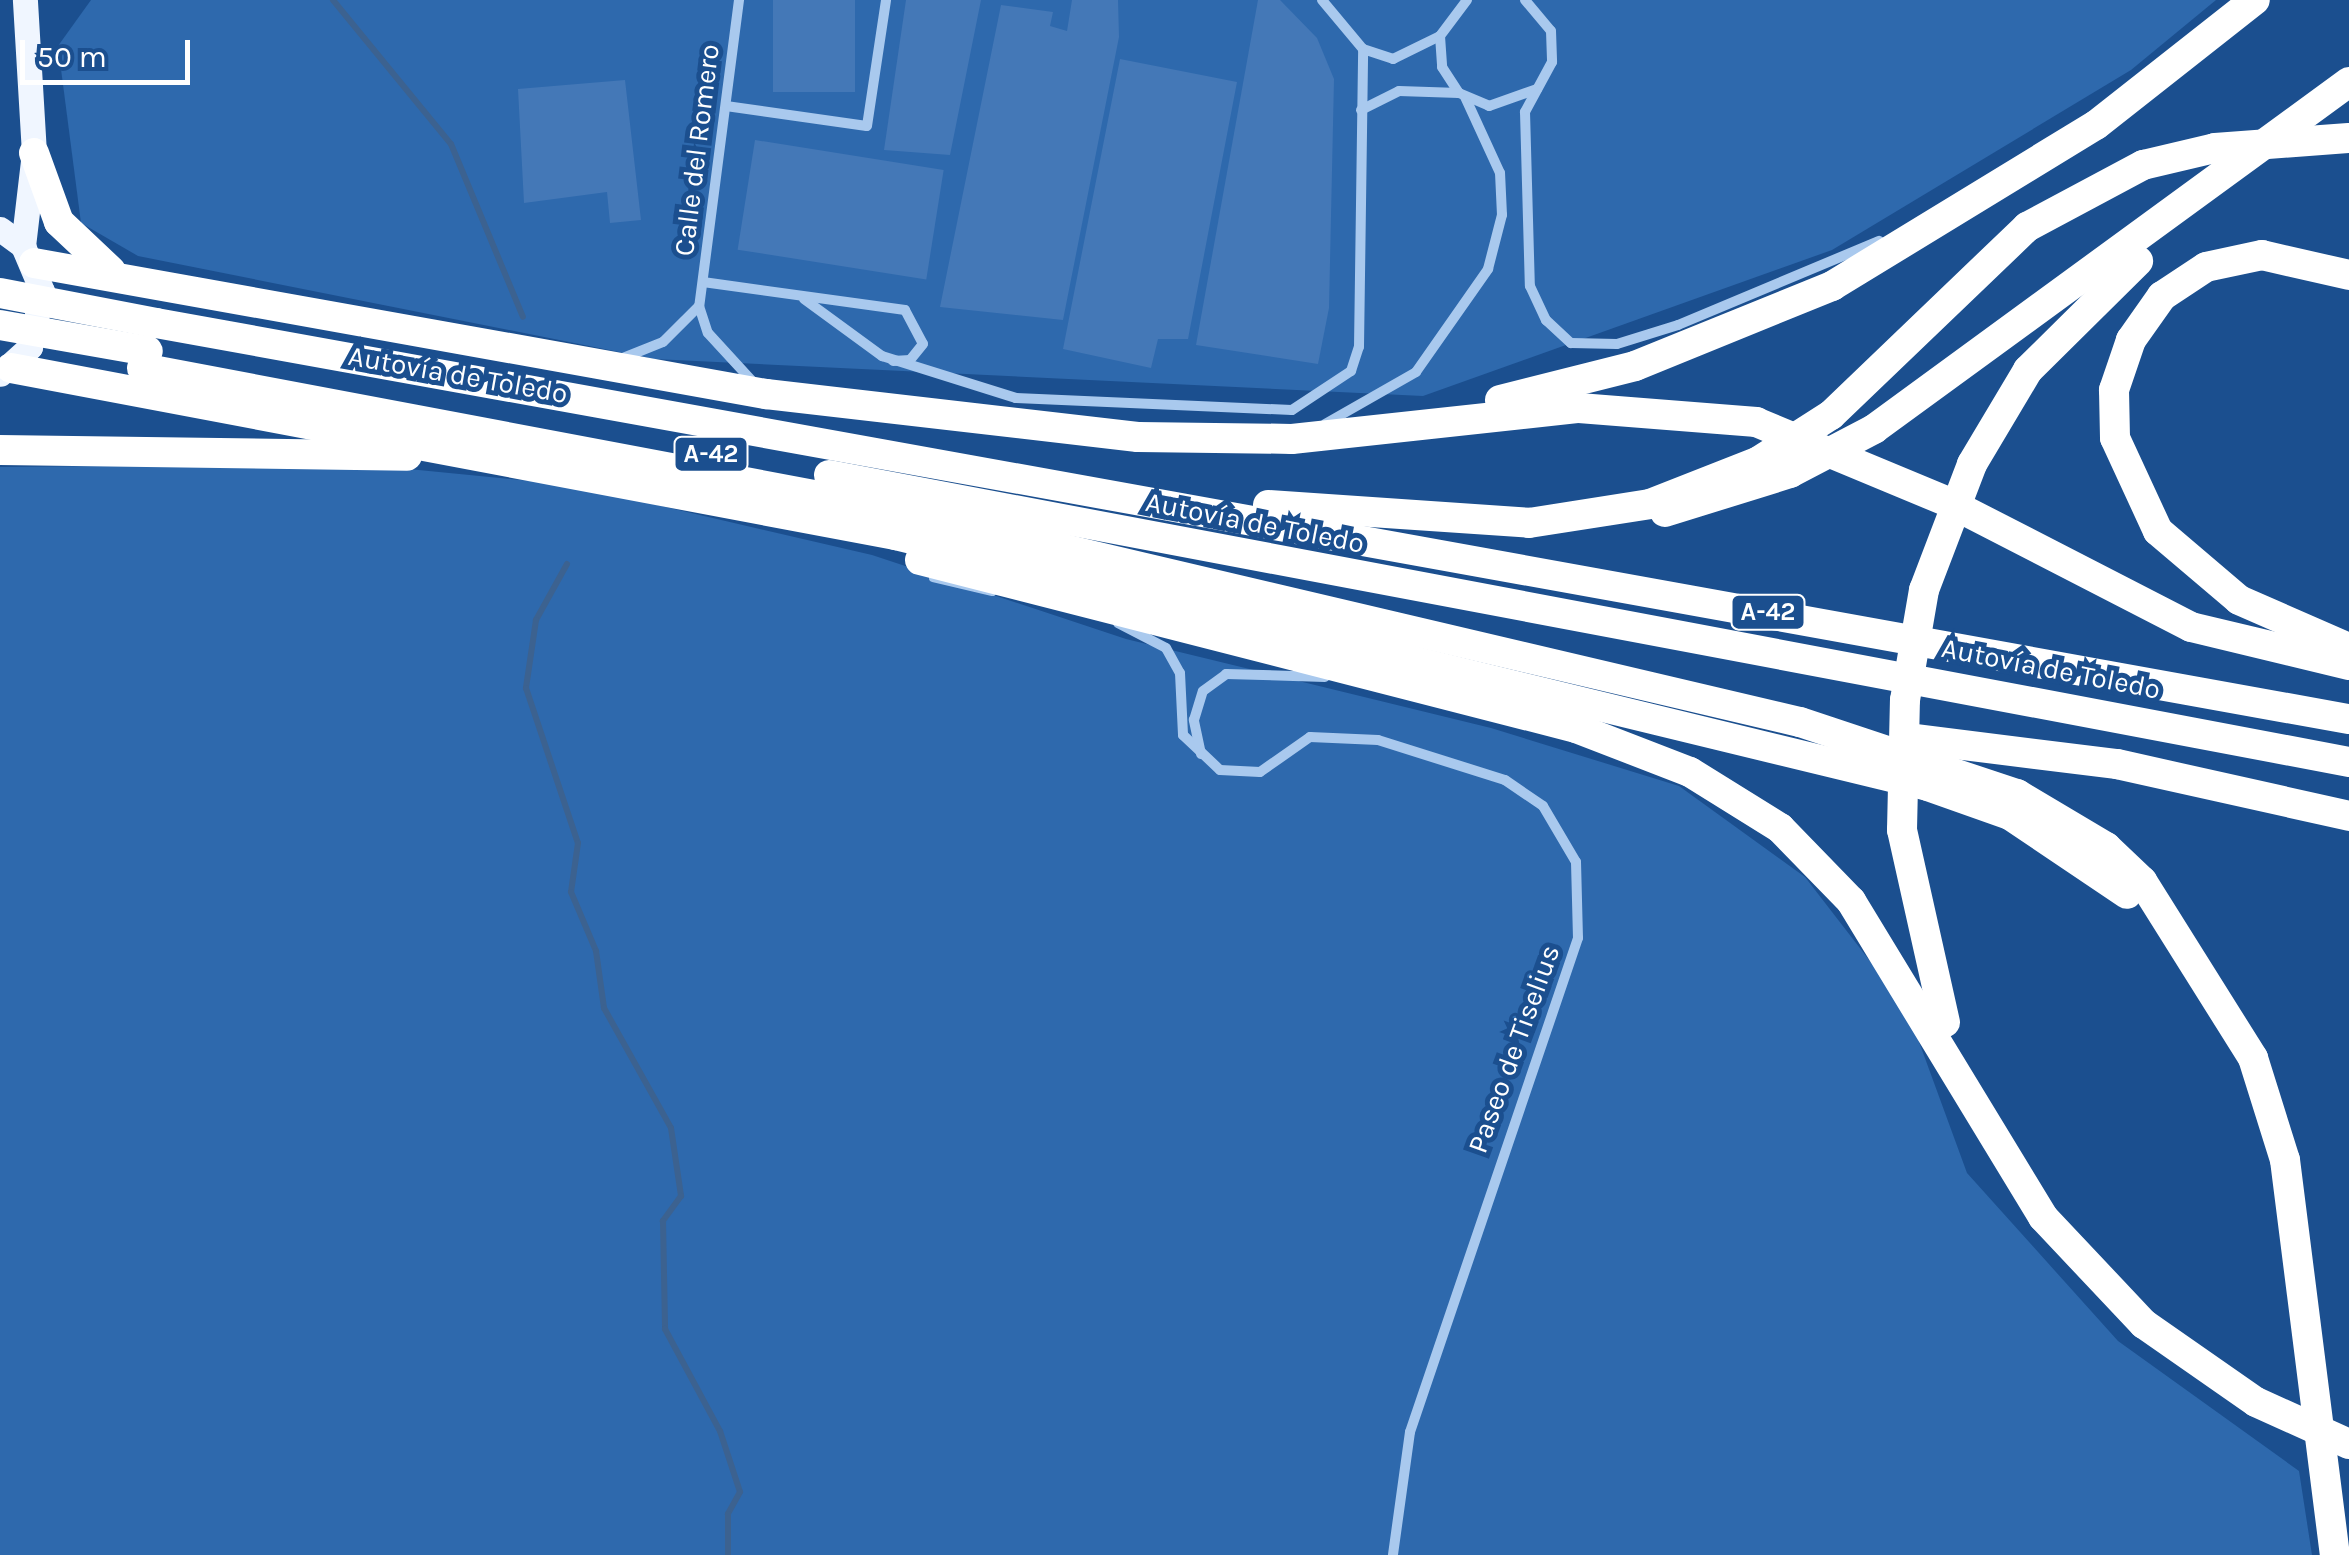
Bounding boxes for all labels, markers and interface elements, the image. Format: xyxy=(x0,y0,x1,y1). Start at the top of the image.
scale bar xyxy=(25,20,195,82)
text: 50 m xyxy=(37,39,107,75)
street label: Calle del Romero xyxy=(667,42,727,258)
street label: Autovía de Toledo xyxy=(346,339,570,411)
road number: A-42 xyxy=(674,434,748,474)
street label: Autovía de Toledo xyxy=(1143,485,1367,561)
road number: A-42 xyxy=(1730,592,1806,632)
street label: Autovía de Toledo xyxy=(1939,631,2163,707)
street label: Paseo de Tiselius xyxy=(1461,940,1567,1158)

